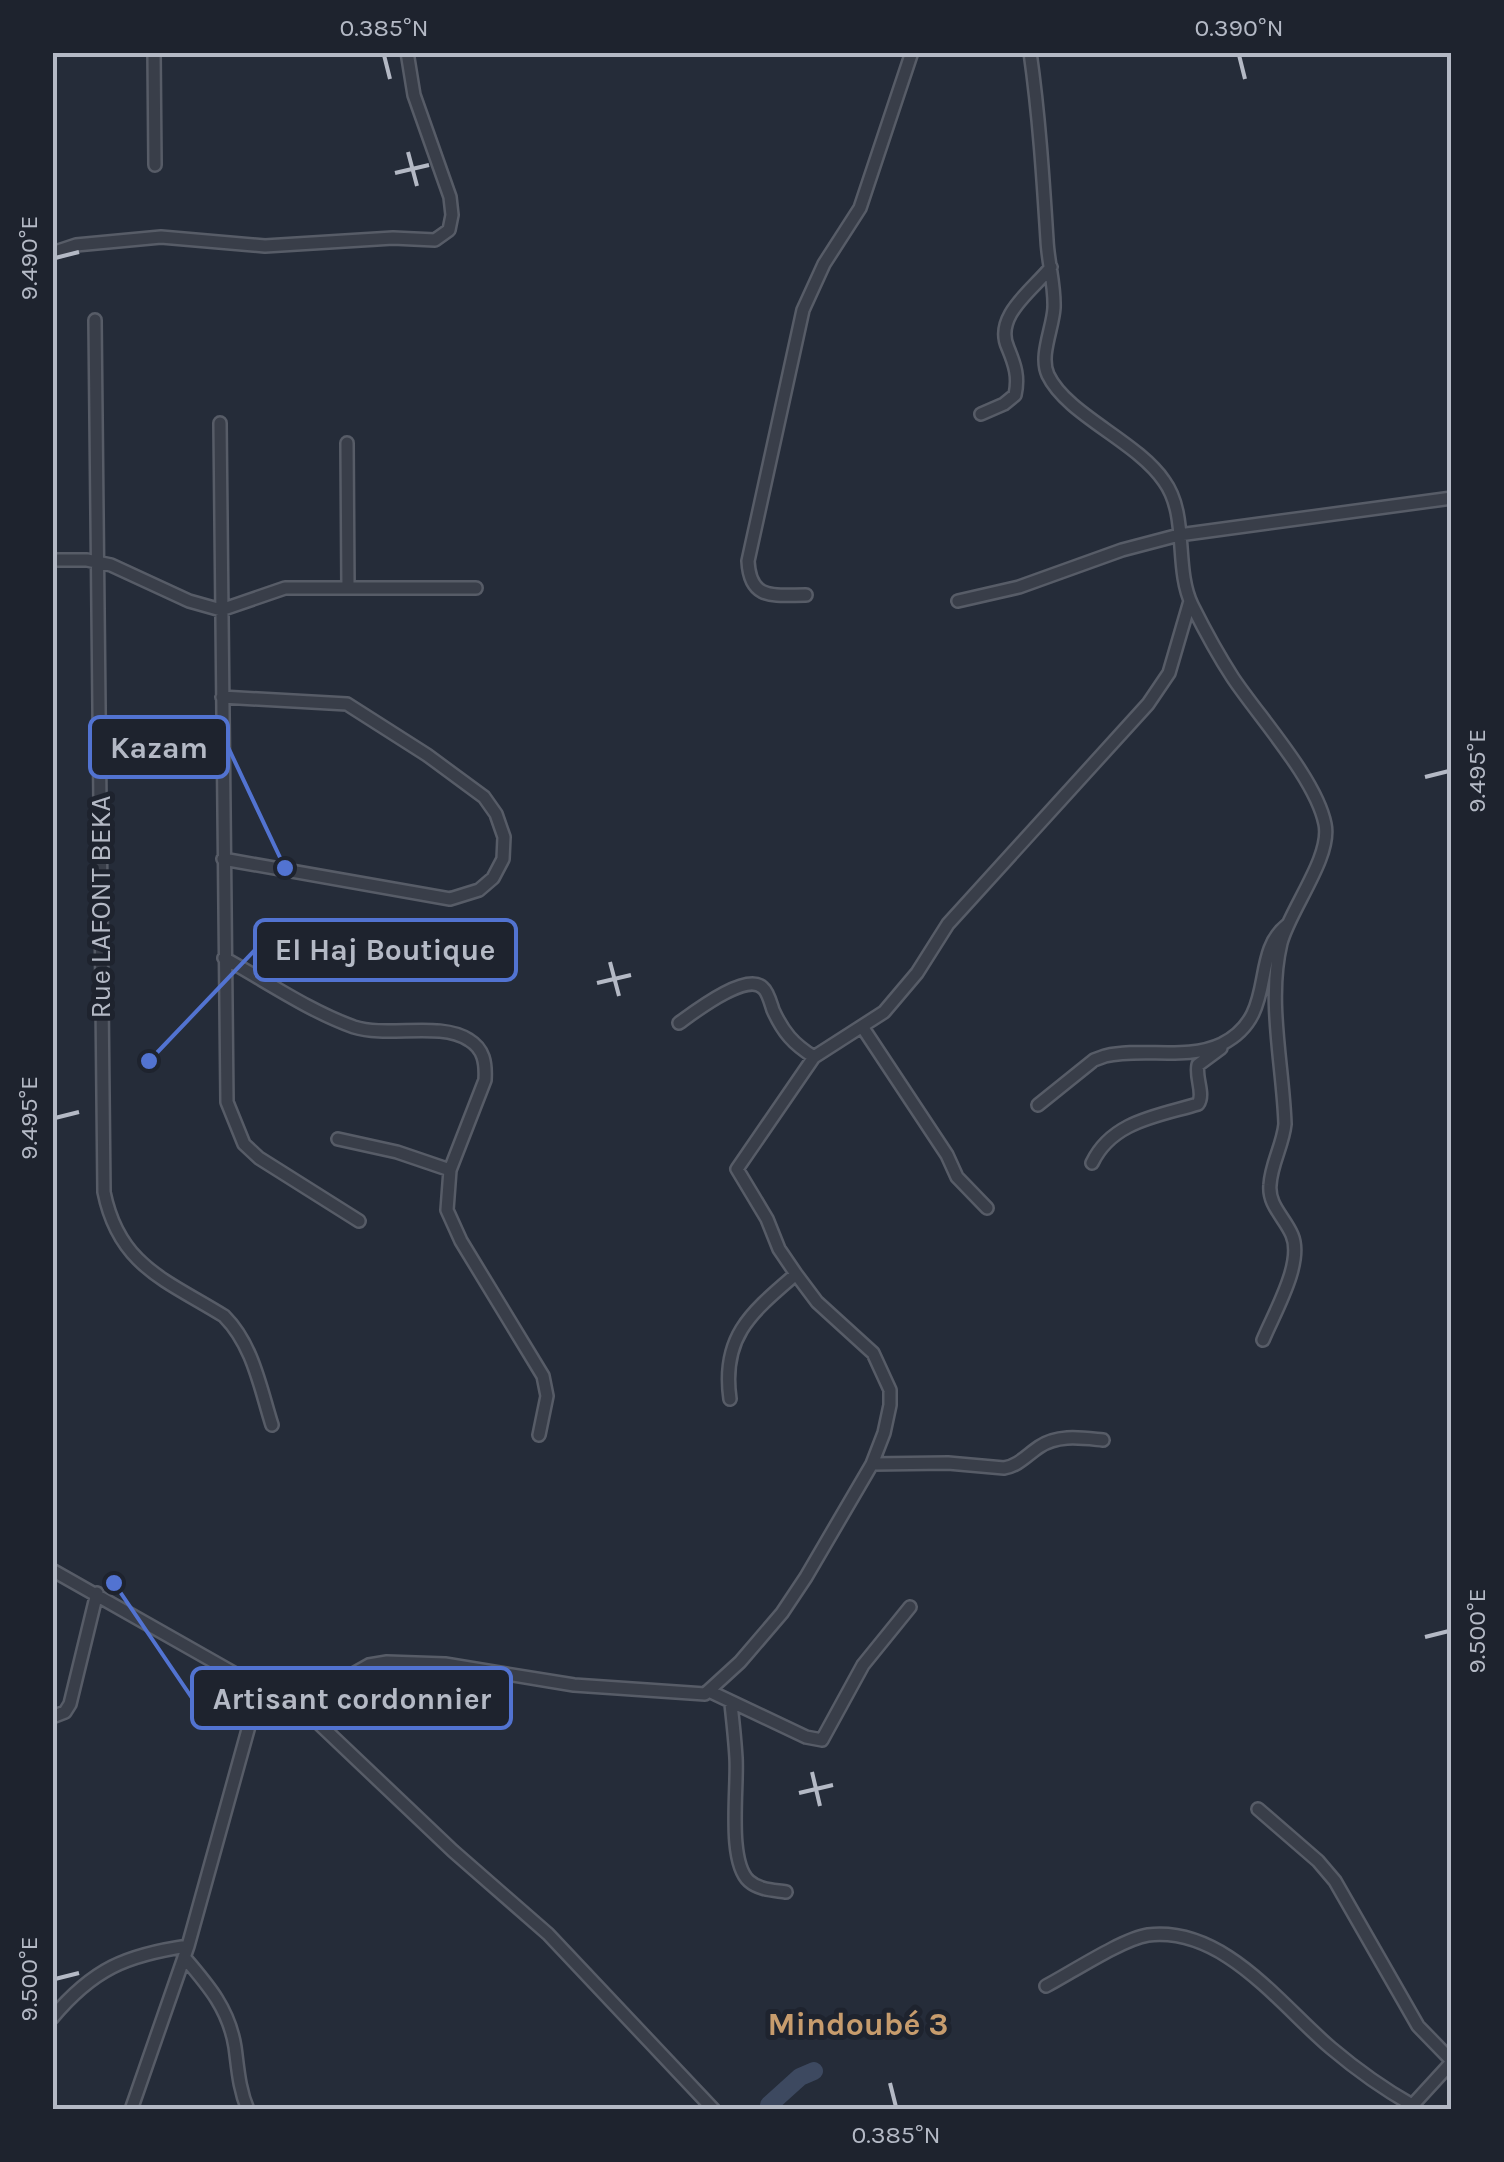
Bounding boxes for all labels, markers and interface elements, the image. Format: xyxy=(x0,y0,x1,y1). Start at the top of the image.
text: 0.385°N xyxy=(339,13,429,42)
text: 0.390°N xyxy=(1194,13,1284,42)
text: 9.490°E xyxy=(14,216,43,300)
callout: Kazam xyxy=(90,717,228,777)
text: 9.495°E xyxy=(1462,729,1491,813)
text: Kazam xyxy=(110,730,208,766)
street label: Rue LAFONT BEKA xyxy=(84,795,117,1019)
callout: El Haj Boutique xyxy=(255,920,516,980)
text: El Haj Boutique xyxy=(275,932,495,968)
text: 9.495°E xyxy=(14,1076,43,1160)
text: 9.500°E xyxy=(1462,1588,1491,1674)
callout: Artisant cordonnier xyxy=(192,1668,511,1728)
text: Artisant cordonnier xyxy=(213,1681,492,1717)
text: 9.500°E xyxy=(14,1936,43,2022)
district label: Mindoubé 3 xyxy=(768,2006,948,2043)
text: 0.385°N xyxy=(851,2120,941,2149)

